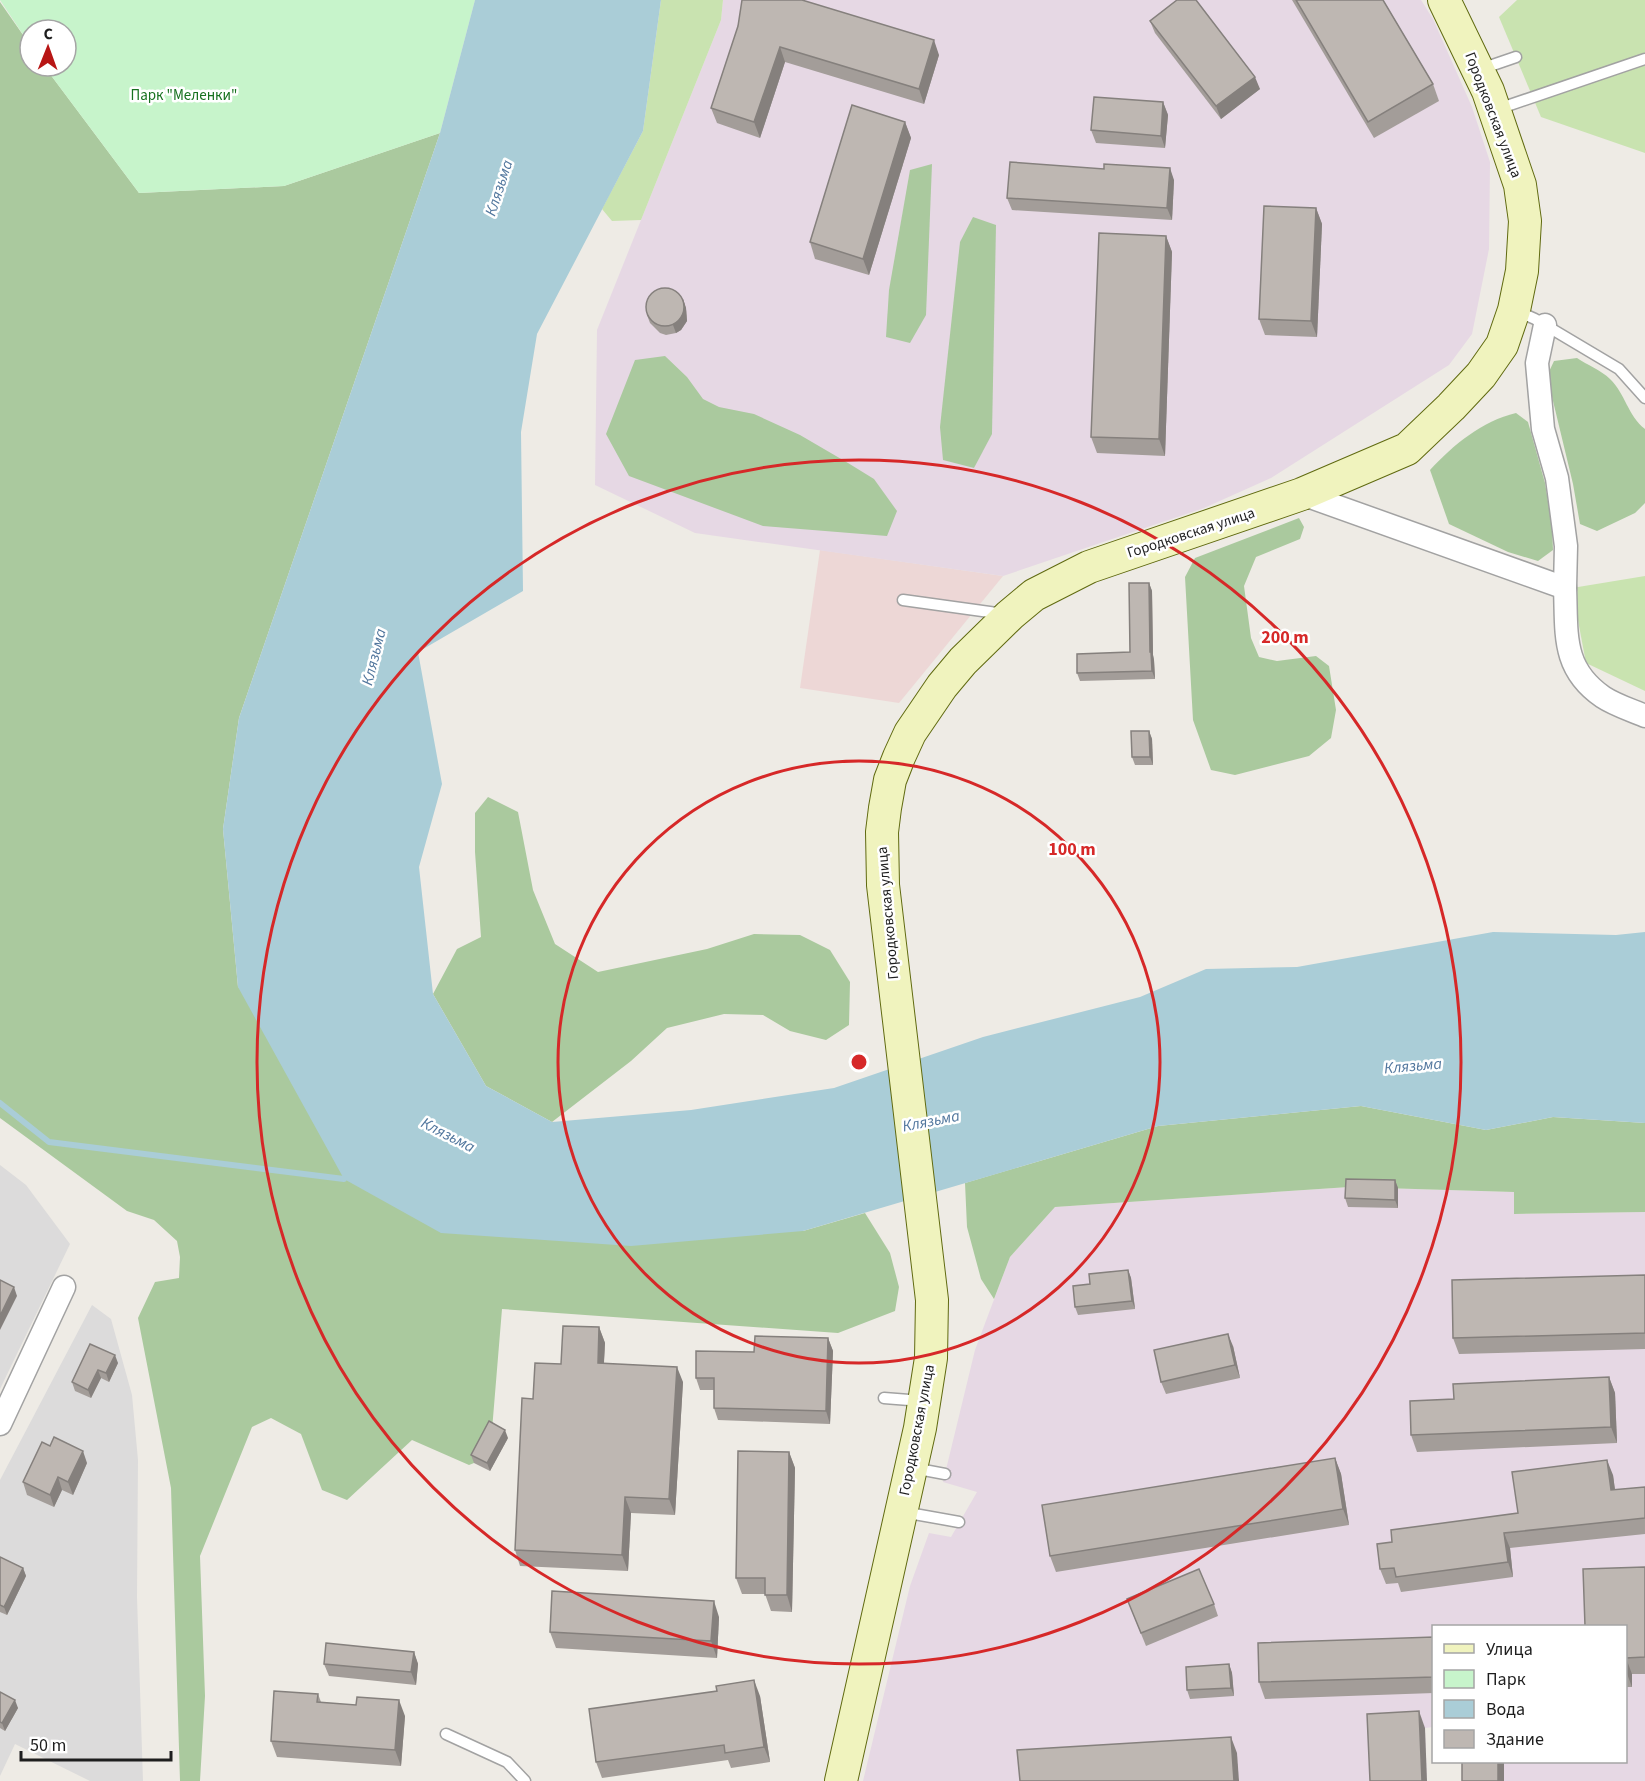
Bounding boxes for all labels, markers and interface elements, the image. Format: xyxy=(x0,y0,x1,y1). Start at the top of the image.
north arrow xyxy=(18,18,78,78)
text: С xyxy=(43,23,53,45)
street label: Городковская улица xyxy=(1459,49,1527,181)
park label: Парк "Меленки" xyxy=(131,85,237,106)
water label: Клязьма xyxy=(480,157,519,219)
street label: Городковская улица xyxy=(1124,502,1258,564)
text: 200 m xyxy=(1261,625,1309,650)
water label: Клязьма xyxy=(356,626,392,688)
text: 100 m xyxy=(1048,837,1096,862)
street label: Городковская улица xyxy=(872,846,904,980)
centre of rings xyxy=(849,1052,869,1072)
water label: Клязьма xyxy=(1383,1052,1443,1079)
water label: Клязьма xyxy=(900,1105,962,1137)
water label: Клязьма xyxy=(417,1112,479,1158)
street label: Городковская улица xyxy=(894,1363,940,1497)
legend xyxy=(1432,1625,1627,1763)
text: Улица xyxy=(1486,1637,1533,1662)
text: Парк xyxy=(1486,1667,1526,1692)
text: Вода xyxy=(1486,1697,1525,1722)
scale bar xyxy=(21,1724,171,1762)
text: Здание xyxy=(1486,1727,1544,1752)
text: 50 m xyxy=(30,1733,66,1758)

